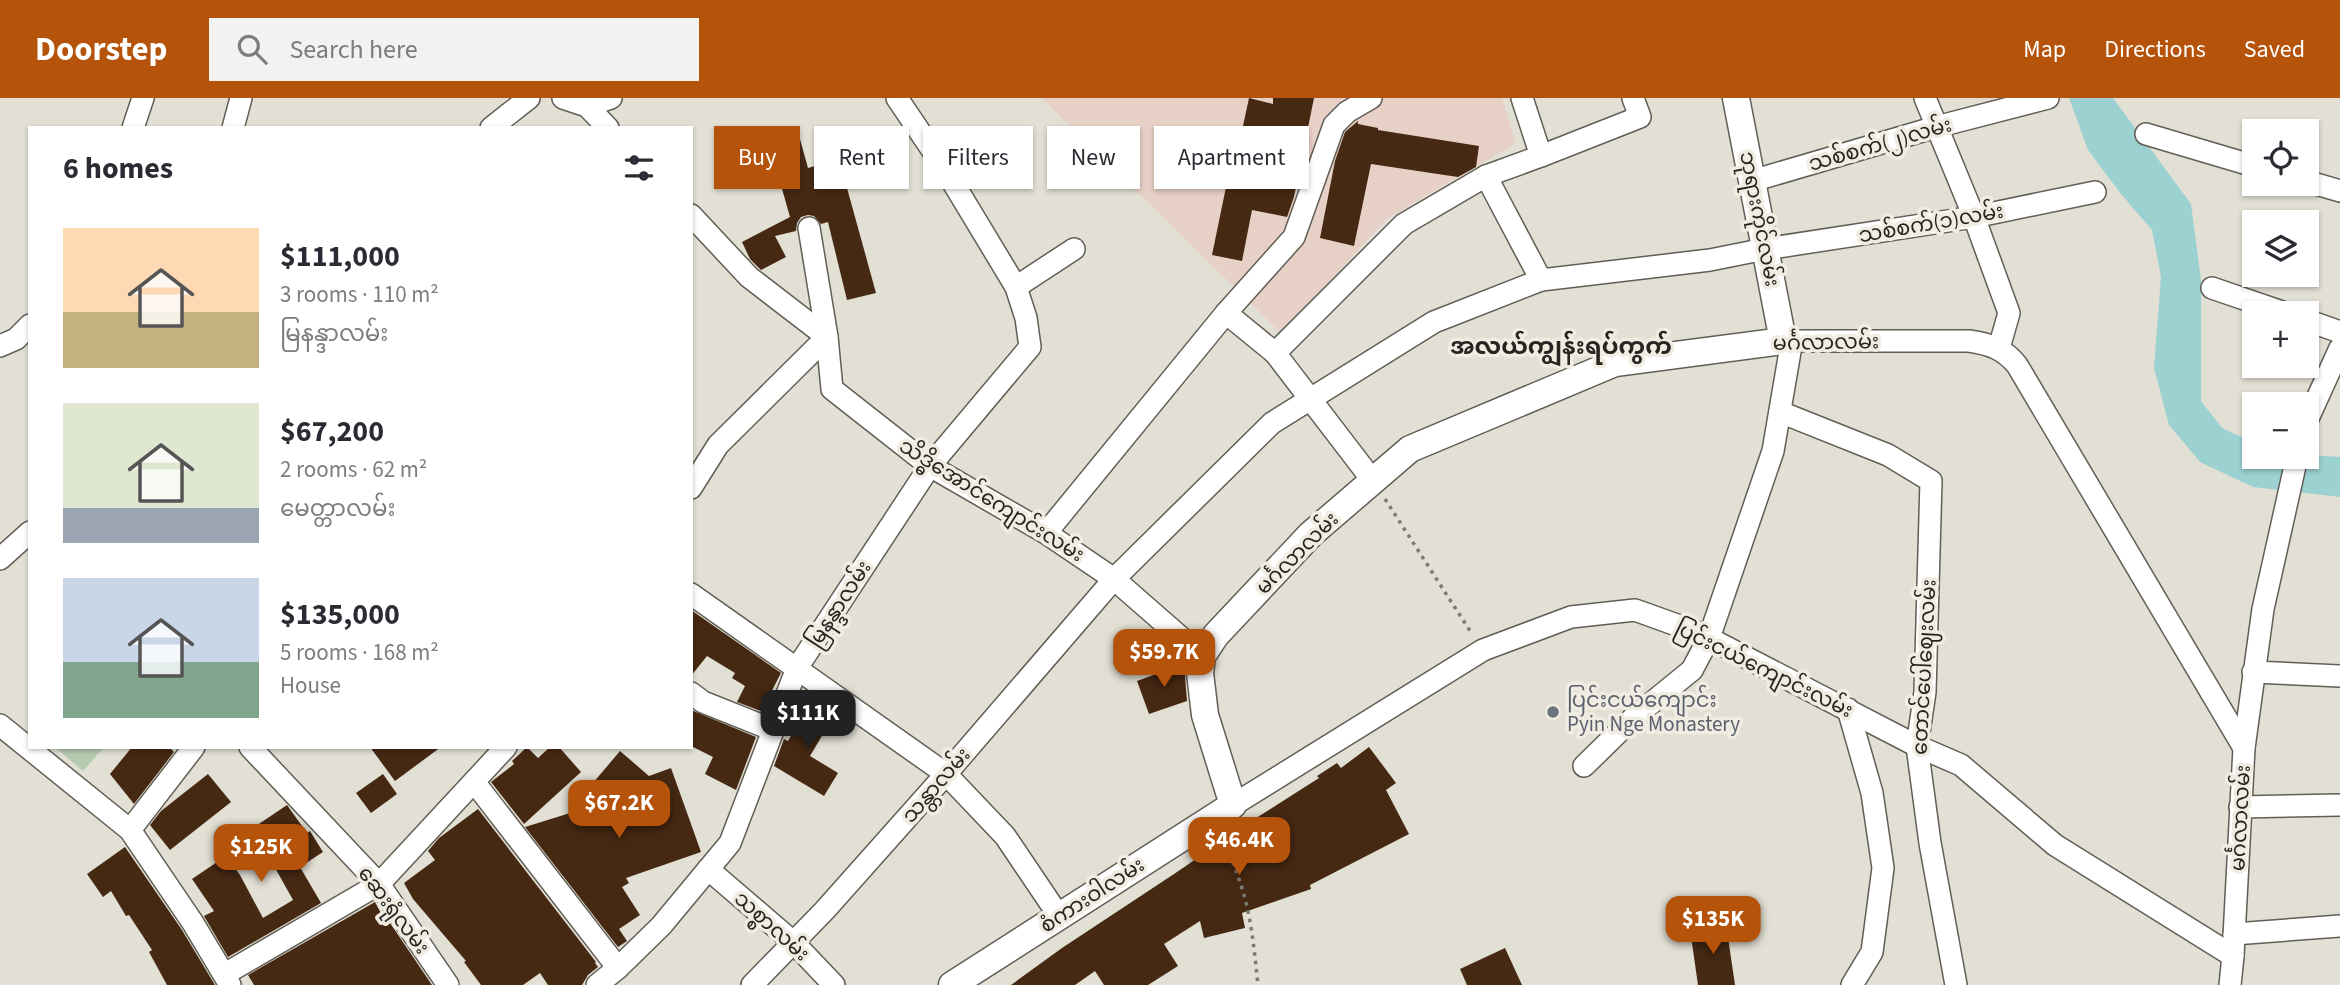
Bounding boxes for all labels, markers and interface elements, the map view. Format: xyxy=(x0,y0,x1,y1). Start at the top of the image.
search box xyxy=(209,18,699,81)
text: Doorstep xyxy=(35,26,167,73)
icon: search xyxy=(233,30,271,68)
text: Search here xyxy=(289,31,418,68)
text: Map xyxy=(2023,32,2066,67)
text: Directions xyxy=(2104,32,2206,67)
text: Saved xyxy=(2244,32,2305,67)
street label: သစ်စက်(၂)လမ်း xyxy=(1805,108,1956,181)
map controls xyxy=(2242,119,2319,469)
button: locate xyxy=(2242,119,2319,196)
chip: Buy xyxy=(714,126,800,189)
chip: Rent xyxy=(814,126,909,189)
chip: Filters xyxy=(923,126,1033,189)
chip: New xyxy=(1047,126,1140,189)
chip: Apartment xyxy=(1154,126,1309,189)
text: 6 homes xyxy=(63,147,173,190)
icon: filters xyxy=(620,149,658,187)
street label: ဘုရားကိုင်လမ်း xyxy=(1730,149,1789,290)
street label: သစ်စက်(၁)လမ်း xyxy=(1856,195,2006,250)
button: layers xyxy=(2242,210,2319,287)
text: $111,000 xyxy=(280,235,400,278)
icon: home xyxy=(119,256,203,340)
text: 3 rooms · 110 m² xyxy=(280,278,439,311)
button: + xyxy=(2242,301,2319,378)
text: မြနန္ဒာလမ်း xyxy=(280,317,388,350)
street label: မင်္ဂလာလမ်း xyxy=(1772,325,1880,358)
district label: အလယ်ကျွန်းရပ်ကွက် xyxy=(1450,329,1672,367)
button: − xyxy=(2242,392,2319,469)
text: $67,200 xyxy=(280,410,384,453)
street label: သိဒ္ဓိအောင်ကျောင်းလမ်း xyxy=(892,430,1091,572)
icon: home xyxy=(119,431,203,515)
text: 2 rooms · 62 m² xyxy=(280,453,427,486)
text: မေတ္တာလမ်း xyxy=(280,492,395,525)
street label: မင်္ဂလာလမ်း xyxy=(1248,504,1345,601)
street label: မြနန္ဒာလမ်း xyxy=(799,554,881,655)
street label: တောင်ပေါ်ဈေးလမ်း xyxy=(1903,578,1946,756)
text: $135,000 xyxy=(280,593,400,636)
icon: home xyxy=(119,606,203,690)
street label: ပြင်းငယ်ကျောင်းလမ်း xyxy=(1669,612,1859,728)
pin: $59.7K xyxy=(1107,630,1221,689)
text: $59.7K xyxy=(1129,635,1199,668)
text: 5 rooms · 168 m² xyxy=(280,636,439,669)
text: House xyxy=(280,669,341,702)
place label: ပြင်းငယ်ကျောင်း Pyin Nge Monastery xyxy=(1567,684,1740,739)
pin: $111K xyxy=(759,690,857,750)
text: $111K xyxy=(777,696,839,729)
marker: ပြင်းငယ်ကျောင်း Pyin Nge Monastery xyxy=(1545,704,1561,720)
street label: သန္တာလမ်း xyxy=(894,740,979,831)
street label: မင်္ဂလာလမ်း xyxy=(2221,764,2258,872)
pin: $67.2K xyxy=(562,780,676,840)
text: $67.2K xyxy=(584,786,654,819)
pin: $46.4K xyxy=(1182,818,1296,877)
text: $46.4K xyxy=(1204,823,1274,856)
pin: $125K xyxy=(212,824,310,884)
text: $125K xyxy=(230,830,292,863)
street label: စံကားဝါလမ်း xyxy=(1033,849,1150,940)
street label: ဆေးရုံလမ်း xyxy=(349,859,438,961)
street label: သစ္စာလမ်း xyxy=(726,883,817,970)
pin: $135K xyxy=(1664,896,1762,956)
text: $135K xyxy=(1682,902,1744,935)

